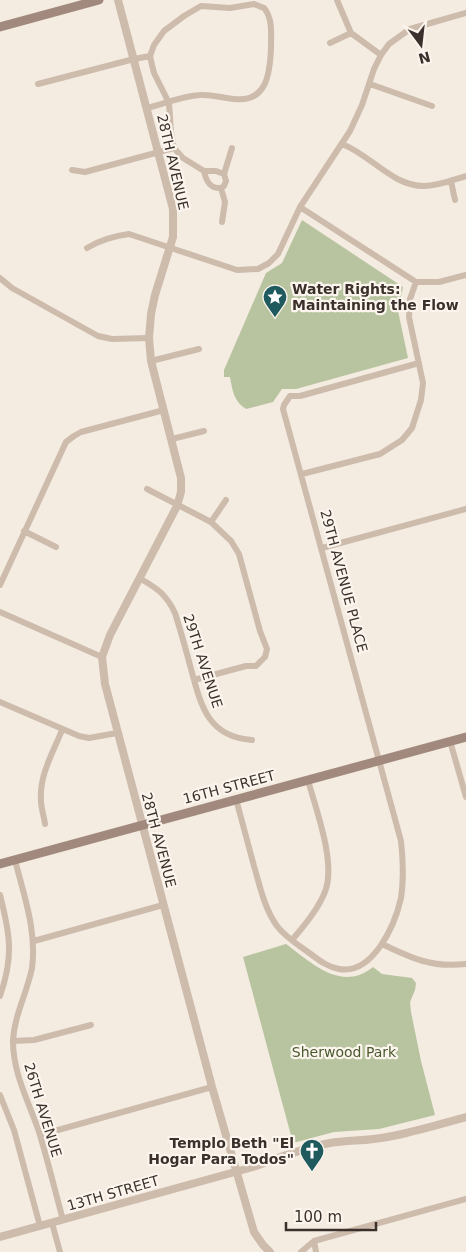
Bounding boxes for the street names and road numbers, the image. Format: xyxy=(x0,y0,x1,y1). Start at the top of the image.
street label: 28TH AVENUE xyxy=(154,112,192,212)
street label: 29TH AVENUE PLACE xyxy=(317,508,371,654)
street label: 29TH AVENUE xyxy=(180,612,226,710)
street label: 16TH STREET xyxy=(181,767,277,807)
street label: 28TH AVENUE xyxy=(139,791,179,889)
street label: 26TH AVENUE xyxy=(21,1061,65,1159)
street label: 13TH STREET xyxy=(65,1172,161,1214)

